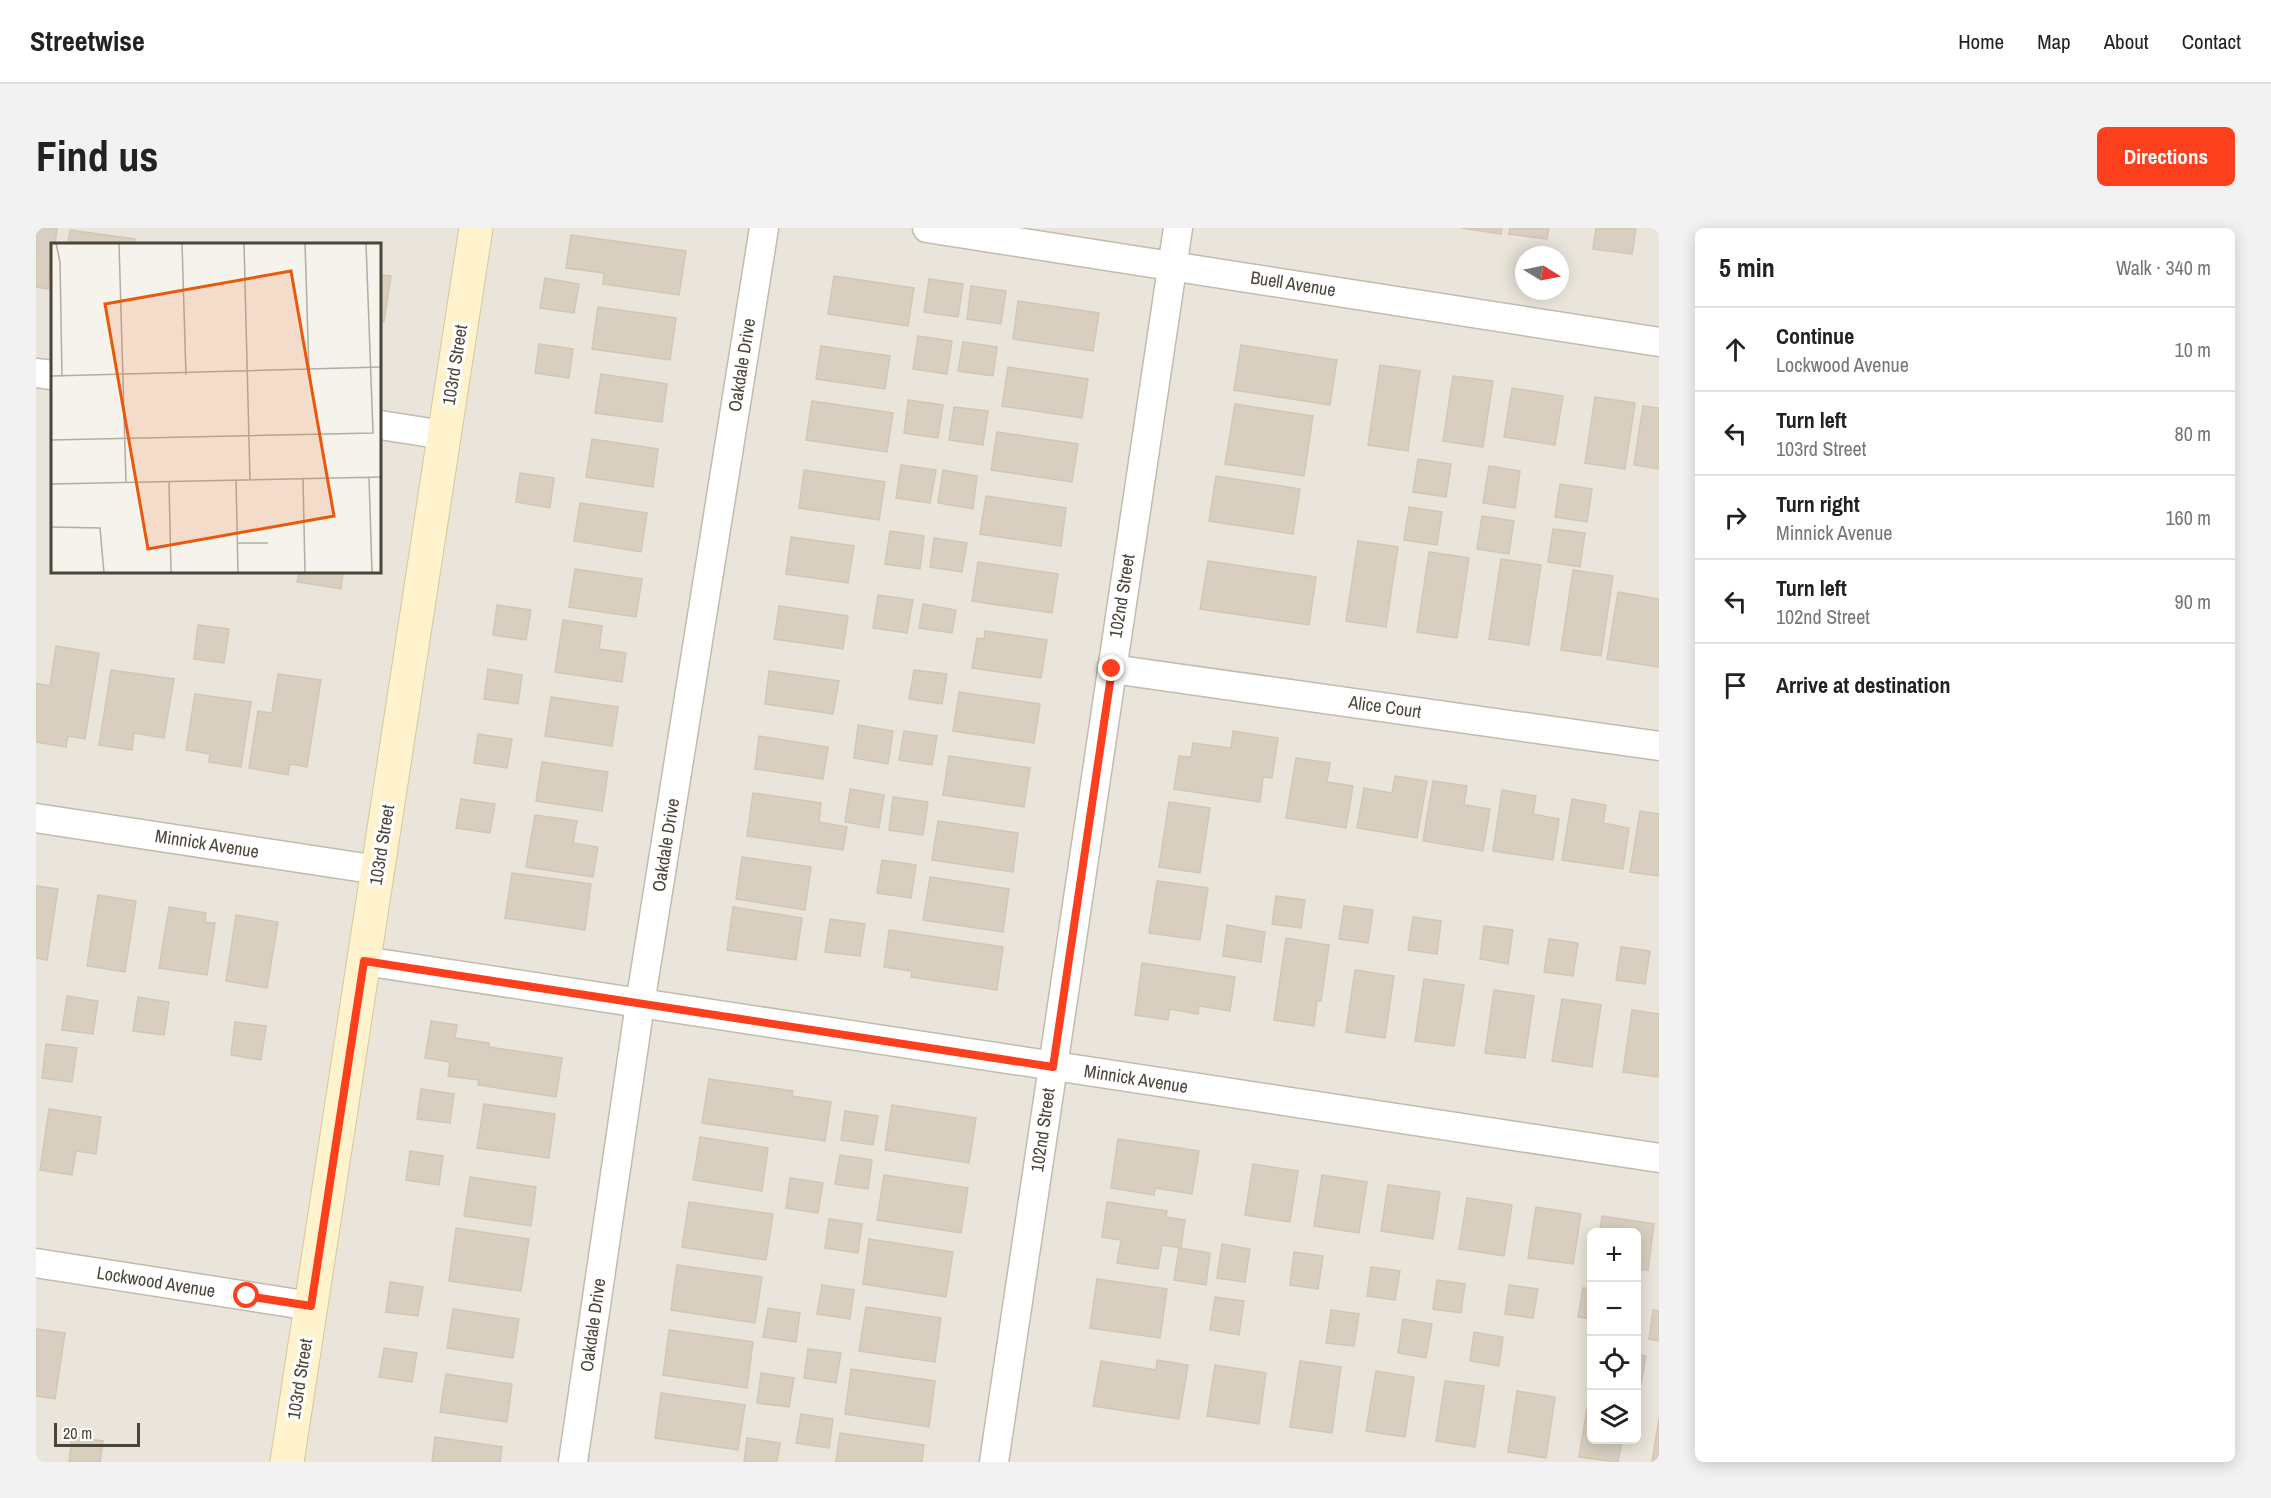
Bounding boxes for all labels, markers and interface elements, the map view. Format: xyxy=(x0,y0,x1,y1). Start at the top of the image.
text: Streetwise xyxy=(30,22,145,60)
text: Home xyxy=(1958,27,2004,56)
text: Map xyxy=(2037,27,2071,56)
text: About xyxy=(2104,27,2149,56)
text: Contact xyxy=(2182,27,2241,56)
button: Directions xyxy=(2097,127,2235,186)
text: Find us xyxy=(36,128,158,184)
inset map xyxy=(51,243,381,573)
north arrow xyxy=(1515,246,1569,300)
text: 5 min xyxy=(1719,250,1775,285)
text: Walk · 340 m xyxy=(2116,254,2211,281)
street label: Buell Avenue xyxy=(1249,264,1337,303)
street label: Oakdale Drive xyxy=(722,316,761,413)
text: Continue xyxy=(1776,321,1854,351)
street label: 103rd Street xyxy=(436,323,473,407)
icon: ahead xyxy=(1719,333,1752,366)
text: 10 m xyxy=(2175,336,2211,363)
text: Lockwood Avenue xyxy=(1776,351,1909,378)
text: Turn left xyxy=(1776,405,1847,435)
icon: left xyxy=(1719,417,1752,450)
text: 80 m xyxy=(2175,420,2211,447)
text: 103rd Street xyxy=(1776,435,1866,462)
text: Turn right xyxy=(1776,489,1860,519)
icon: right xyxy=(1719,501,1752,534)
text: 160 m xyxy=(2165,504,2211,531)
text: Minnick Avenue xyxy=(1776,519,1892,546)
street label: 102nd Street xyxy=(1103,552,1140,640)
text: Turn left xyxy=(1776,573,1847,603)
icon: left xyxy=(1719,585,1752,618)
text: 90 m xyxy=(2175,588,2211,615)
text: 102nd Street xyxy=(1776,603,1870,630)
route end xyxy=(1098,655,1124,681)
icon: arrive xyxy=(1719,669,1752,702)
text: Arrive at destination xyxy=(1776,670,1950,700)
street label: Alice Court xyxy=(1346,689,1423,724)
street label: Oakdale Drive xyxy=(646,796,685,893)
street label: 103rd Street xyxy=(363,803,400,887)
street label: Minnick Avenue xyxy=(153,823,261,864)
street label: Minnick Avenue xyxy=(1082,1058,1190,1099)
street label: 102nd Street xyxy=(1024,1086,1061,1174)
map controls xyxy=(1587,1228,1641,1444)
button: + xyxy=(1587,1228,1641,1282)
street label: Lockwood Avenue xyxy=(95,1260,217,1303)
street label: Oakdale Drive xyxy=(574,1276,611,1373)
route start xyxy=(233,1282,259,1308)
button: − xyxy=(1587,1282,1641,1336)
button: locate xyxy=(1587,1336,1641,1390)
street label: 103rd Street xyxy=(281,1337,318,1421)
button: layers xyxy=(1587,1390,1641,1444)
scale bar xyxy=(54,1420,140,1448)
text: 20 m xyxy=(63,1422,92,1444)

